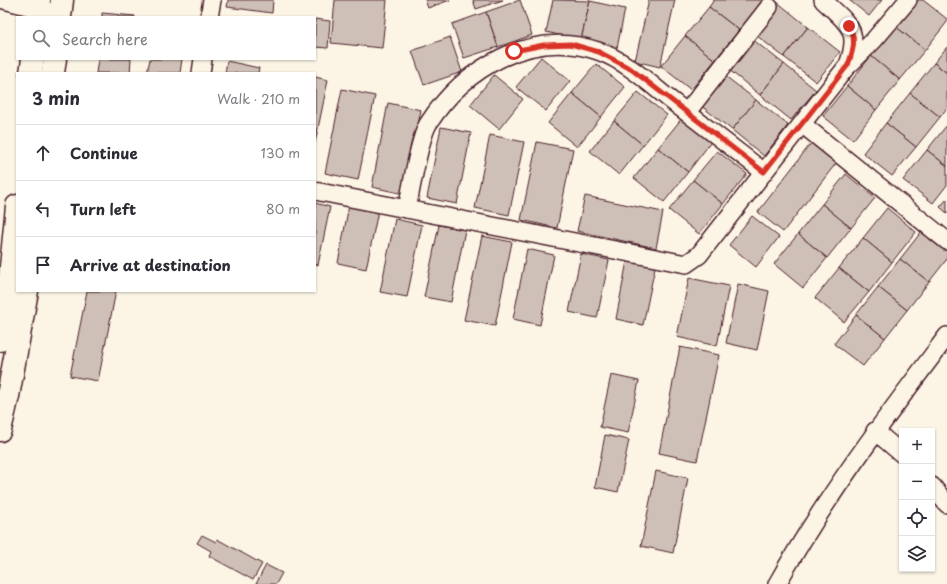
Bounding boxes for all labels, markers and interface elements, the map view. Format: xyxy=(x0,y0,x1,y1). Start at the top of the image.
search box xyxy=(16,16,316,60)
route end xyxy=(840,17,858,35)
icon: search xyxy=(30,27,52,49)
text: Search here xyxy=(62,27,148,50)
route start xyxy=(505,42,523,60)
text: 3 min xyxy=(32,85,80,111)
text: Walk · 210 m xyxy=(217,89,300,108)
text: Continue xyxy=(70,141,138,164)
icon: ahead xyxy=(32,142,54,164)
text: 130 m xyxy=(261,143,300,162)
text: Turn left xyxy=(70,197,136,220)
icon: left xyxy=(32,198,54,220)
text: 80 m xyxy=(266,199,300,218)
text: Arrive at destination xyxy=(70,253,231,276)
icon: arrive xyxy=(32,254,54,276)
map controls xyxy=(899,428,935,572)
button: + xyxy=(899,428,935,464)
button: − xyxy=(899,464,935,500)
button: locate xyxy=(899,500,935,536)
button: layers xyxy=(899,536,935,572)

